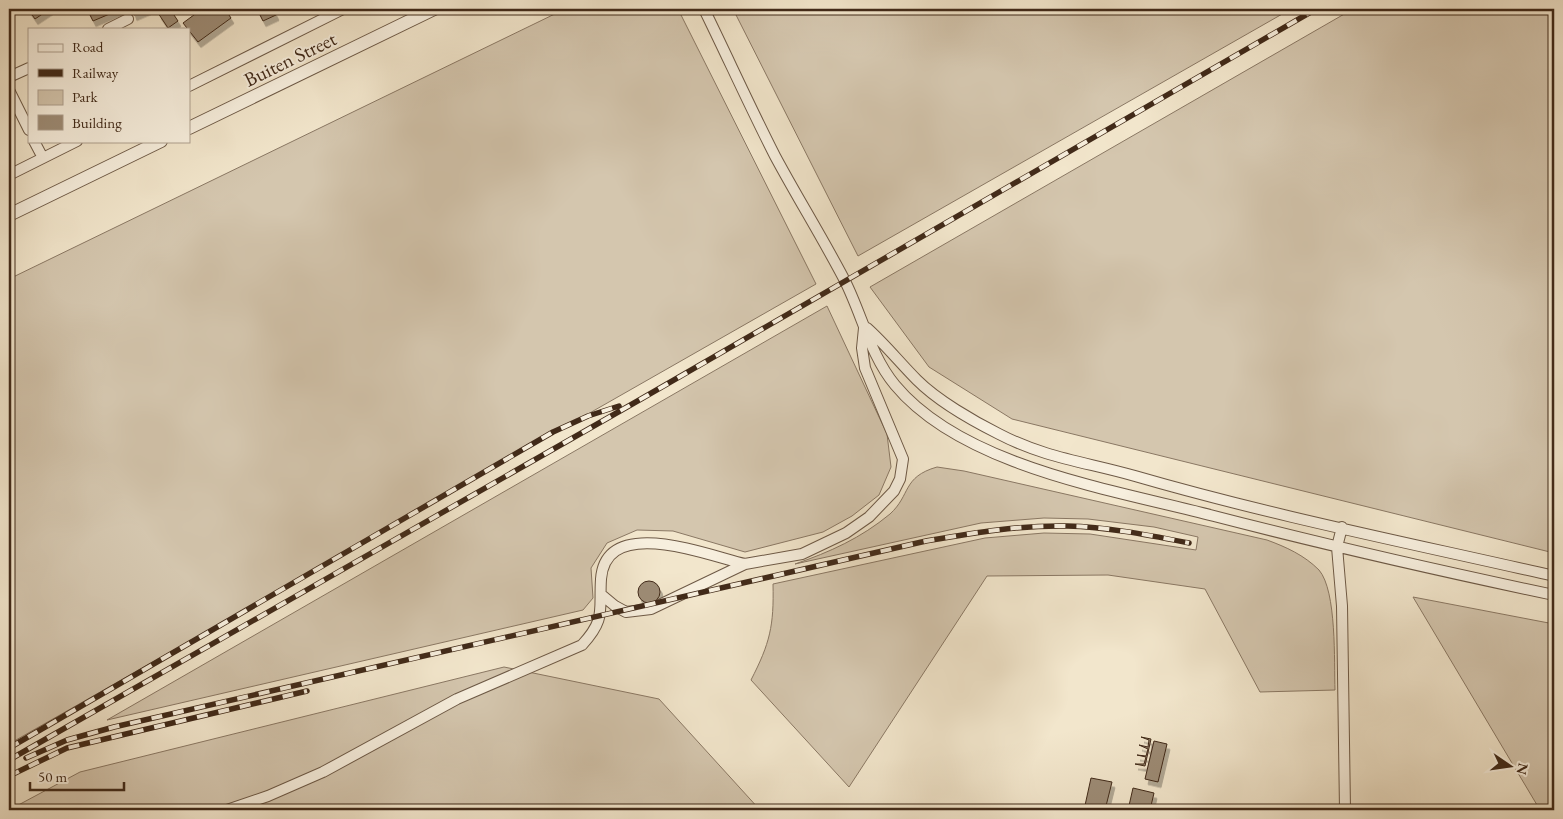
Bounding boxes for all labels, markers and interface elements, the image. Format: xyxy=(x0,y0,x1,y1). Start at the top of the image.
street label: Buiten Street xyxy=(239,25,341,93)
legend xyxy=(28,28,190,142)
text: Road xyxy=(72,37,104,56)
text: Railway xyxy=(72,63,119,82)
text: Park xyxy=(72,87,99,106)
text: Building xyxy=(72,113,122,132)
north arrow xyxy=(1486,742,1536,792)
scale bar xyxy=(30,759,124,791)
text: N xyxy=(1512,761,1533,777)
text: 50 m xyxy=(38,767,67,786)

